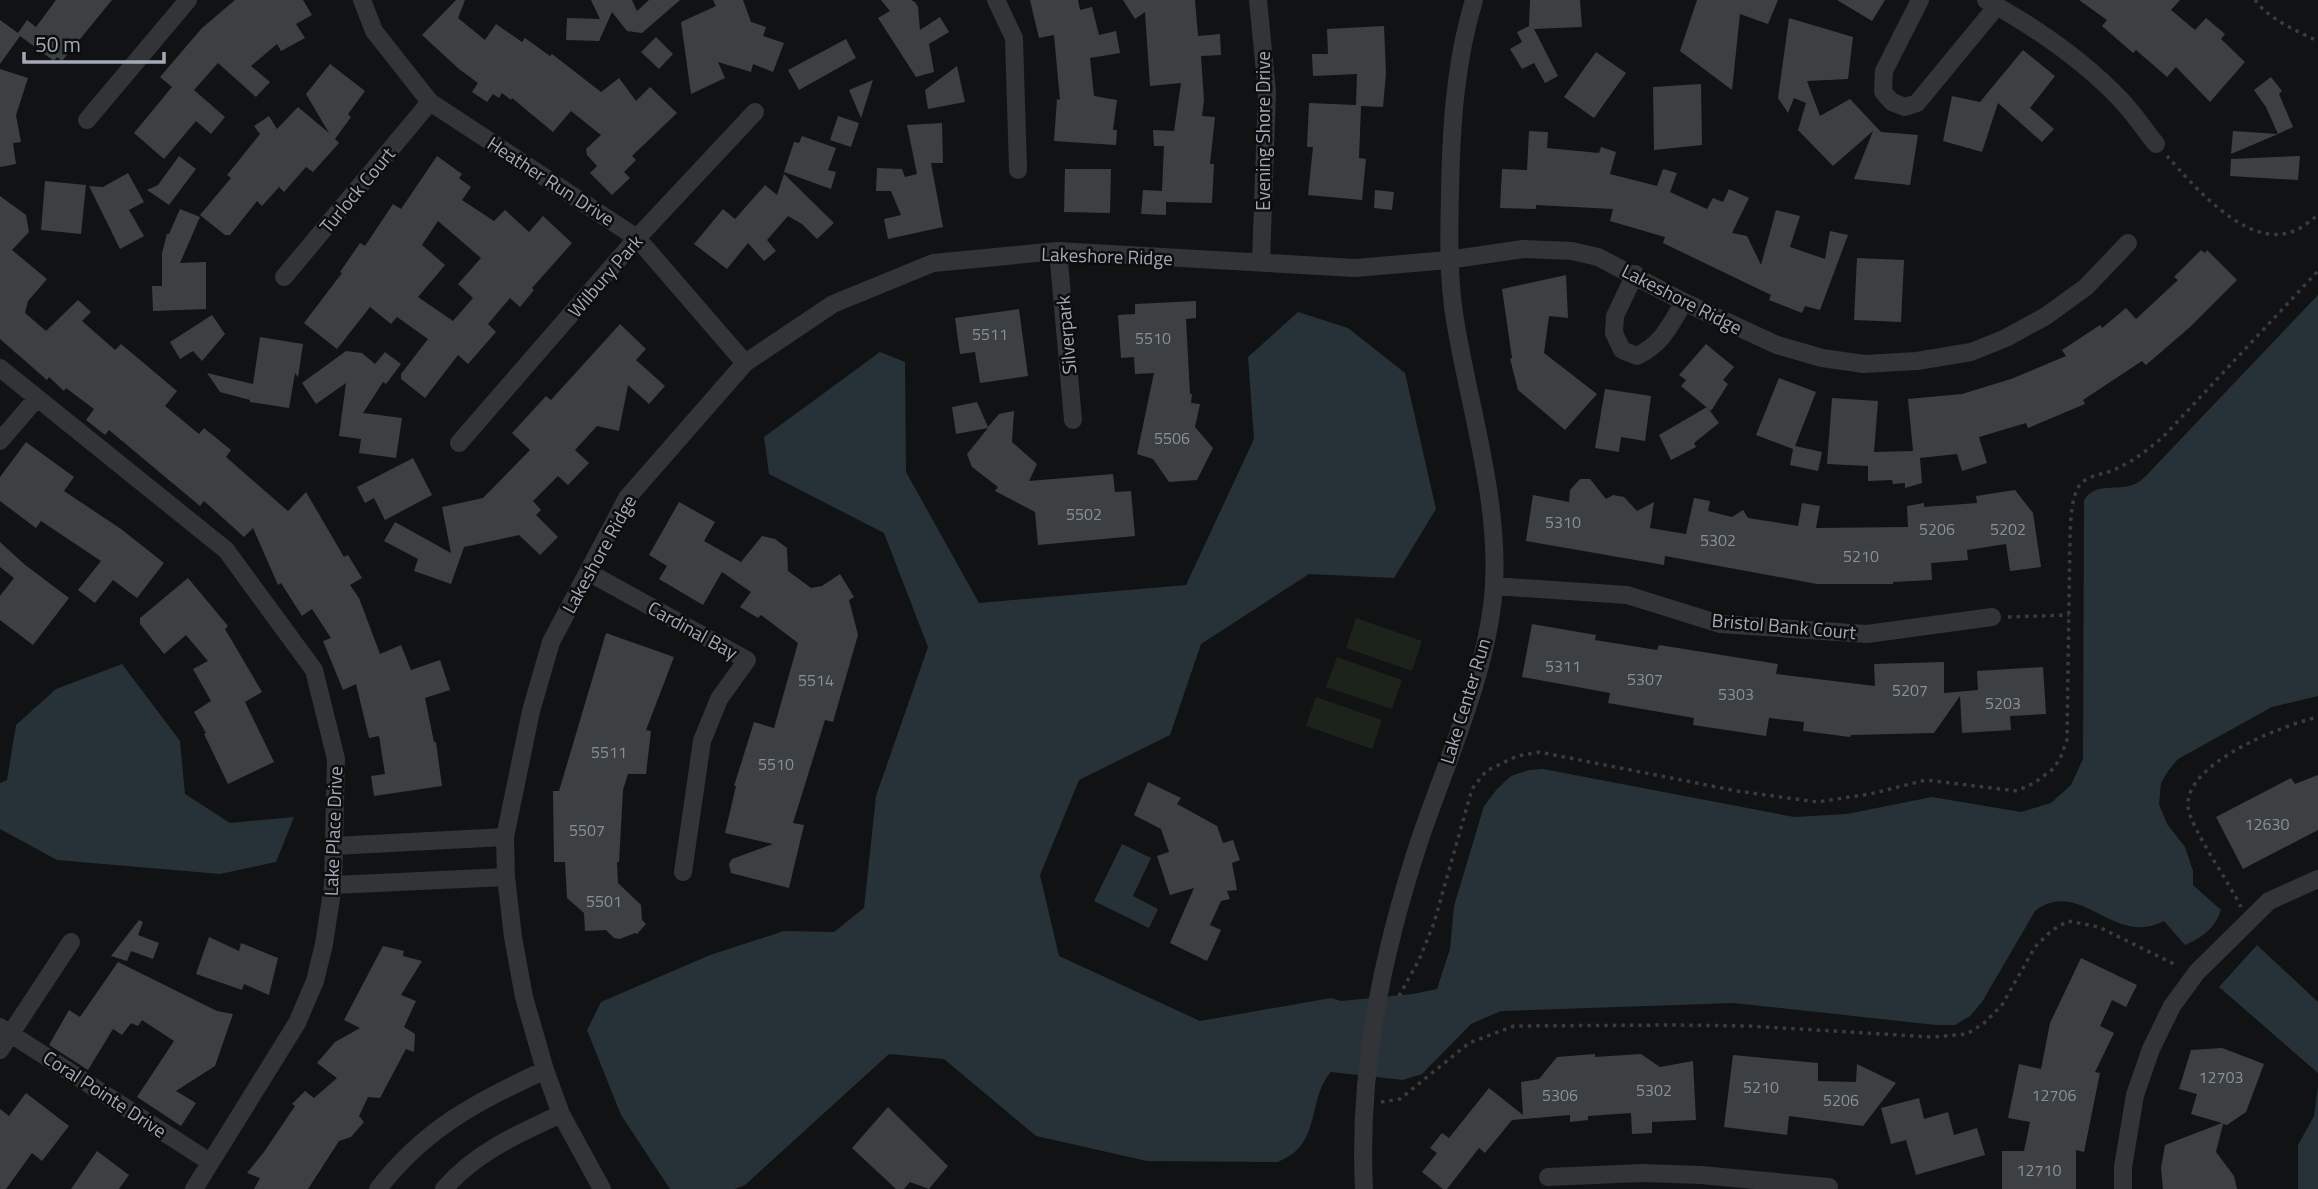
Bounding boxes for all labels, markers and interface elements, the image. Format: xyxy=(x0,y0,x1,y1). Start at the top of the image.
scale bar xyxy=(24,21,164,65)
text: 50 m xyxy=(35,28,81,60)
street label: Evening Shore Drive xyxy=(1248,51,1277,211)
street label: Heather Run Drive xyxy=(482,128,621,233)
street label: Turlock Court xyxy=(312,140,402,239)
street label: Wilbury Park xyxy=(560,228,649,324)
street label: Lakeshore Ridge xyxy=(1041,239,1173,272)
street label: Lakeshore Ridge xyxy=(1617,256,1747,341)
street label: Silverpark xyxy=(1048,294,1083,376)
house number: 5511 xyxy=(972,322,1008,346)
house number: 5510 xyxy=(1135,326,1171,350)
house number: 5506 xyxy=(1154,426,1190,450)
street label: Lakeshore Ridge xyxy=(554,489,643,618)
house number: 5502 xyxy=(1066,502,1102,526)
house number: 5310 xyxy=(1545,510,1581,534)
house number: 5206 xyxy=(1919,517,1955,541)
house number: 5202 xyxy=(1990,517,2026,541)
house number: 5302 xyxy=(1700,528,1736,552)
house number: 5210 xyxy=(1843,544,1879,568)
street label: Cardinal Bay xyxy=(643,593,744,666)
street label: Bristol Bank Court xyxy=(1711,605,1858,646)
street label: Lake Center Run xyxy=(1432,634,1497,767)
house number: 5311 xyxy=(1545,654,1581,678)
house number: 5307 xyxy=(1627,667,1663,691)
house number: 5514 xyxy=(798,668,834,692)
house number: 5207 xyxy=(1892,678,1928,702)
house number: 5303 xyxy=(1718,682,1754,706)
house number: 5203 xyxy=(1985,691,2021,715)
house number: 5511 xyxy=(591,740,627,764)
house number: 5510 xyxy=(758,752,794,776)
street label: Lake Place Drive xyxy=(316,766,349,896)
house number: 12630 xyxy=(2245,812,2289,836)
house number: 5507 xyxy=(569,818,605,842)
house number: 5501 xyxy=(586,889,622,913)
street label: Coral Pointe Drive xyxy=(38,1043,173,1145)
house number: 12703 xyxy=(2199,1065,2243,1089)
house number: 5210 xyxy=(1743,1075,1779,1099)
house number: 5302 xyxy=(1636,1078,1672,1102)
house number: 5306 xyxy=(1542,1083,1578,1107)
house number: 12706 xyxy=(2032,1083,2076,1107)
house number: 5206 xyxy=(1823,1088,1859,1112)
house number: 12710 xyxy=(2017,1158,2061,1182)

